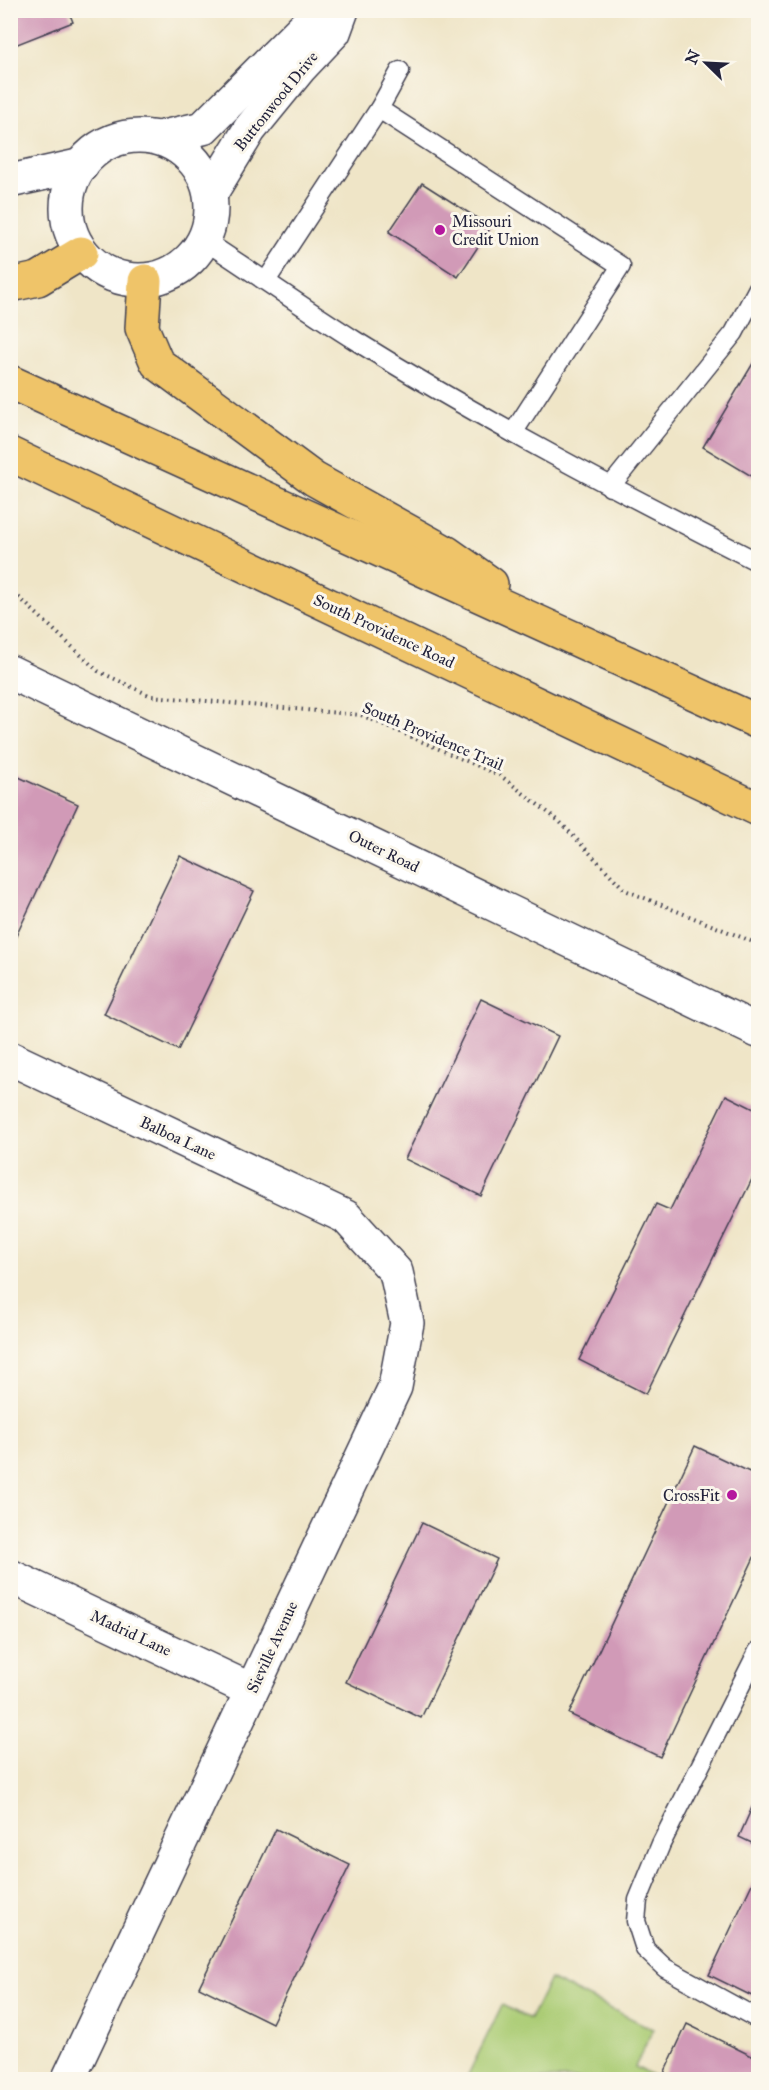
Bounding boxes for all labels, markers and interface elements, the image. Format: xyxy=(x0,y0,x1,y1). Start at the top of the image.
north arrow xyxy=(676,33,736,93)
street label: Buttonwood Drive xyxy=(230,47,322,155)
text: N xyxy=(681,47,704,67)
place label: Missouri Credit Union xyxy=(452,212,539,249)
marker: Missouri Credit Union xyxy=(433,223,447,237)
street label: South Providence Road xyxy=(310,590,458,672)
street label: South Providence Trail xyxy=(360,698,507,775)
street label: Outer Road xyxy=(345,826,423,876)
street label: Balboa Lane xyxy=(137,1112,219,1164)
place label: CrossFit xyxy=(663,1486,720,1505)
marker: CrossFit xyxy=(725,1488,739,1502)
street label: Sieville Avenue xyxy=(242,1598,302,1696)
street label: Madrid Lane xyxy=(88,1606,175,1660)

